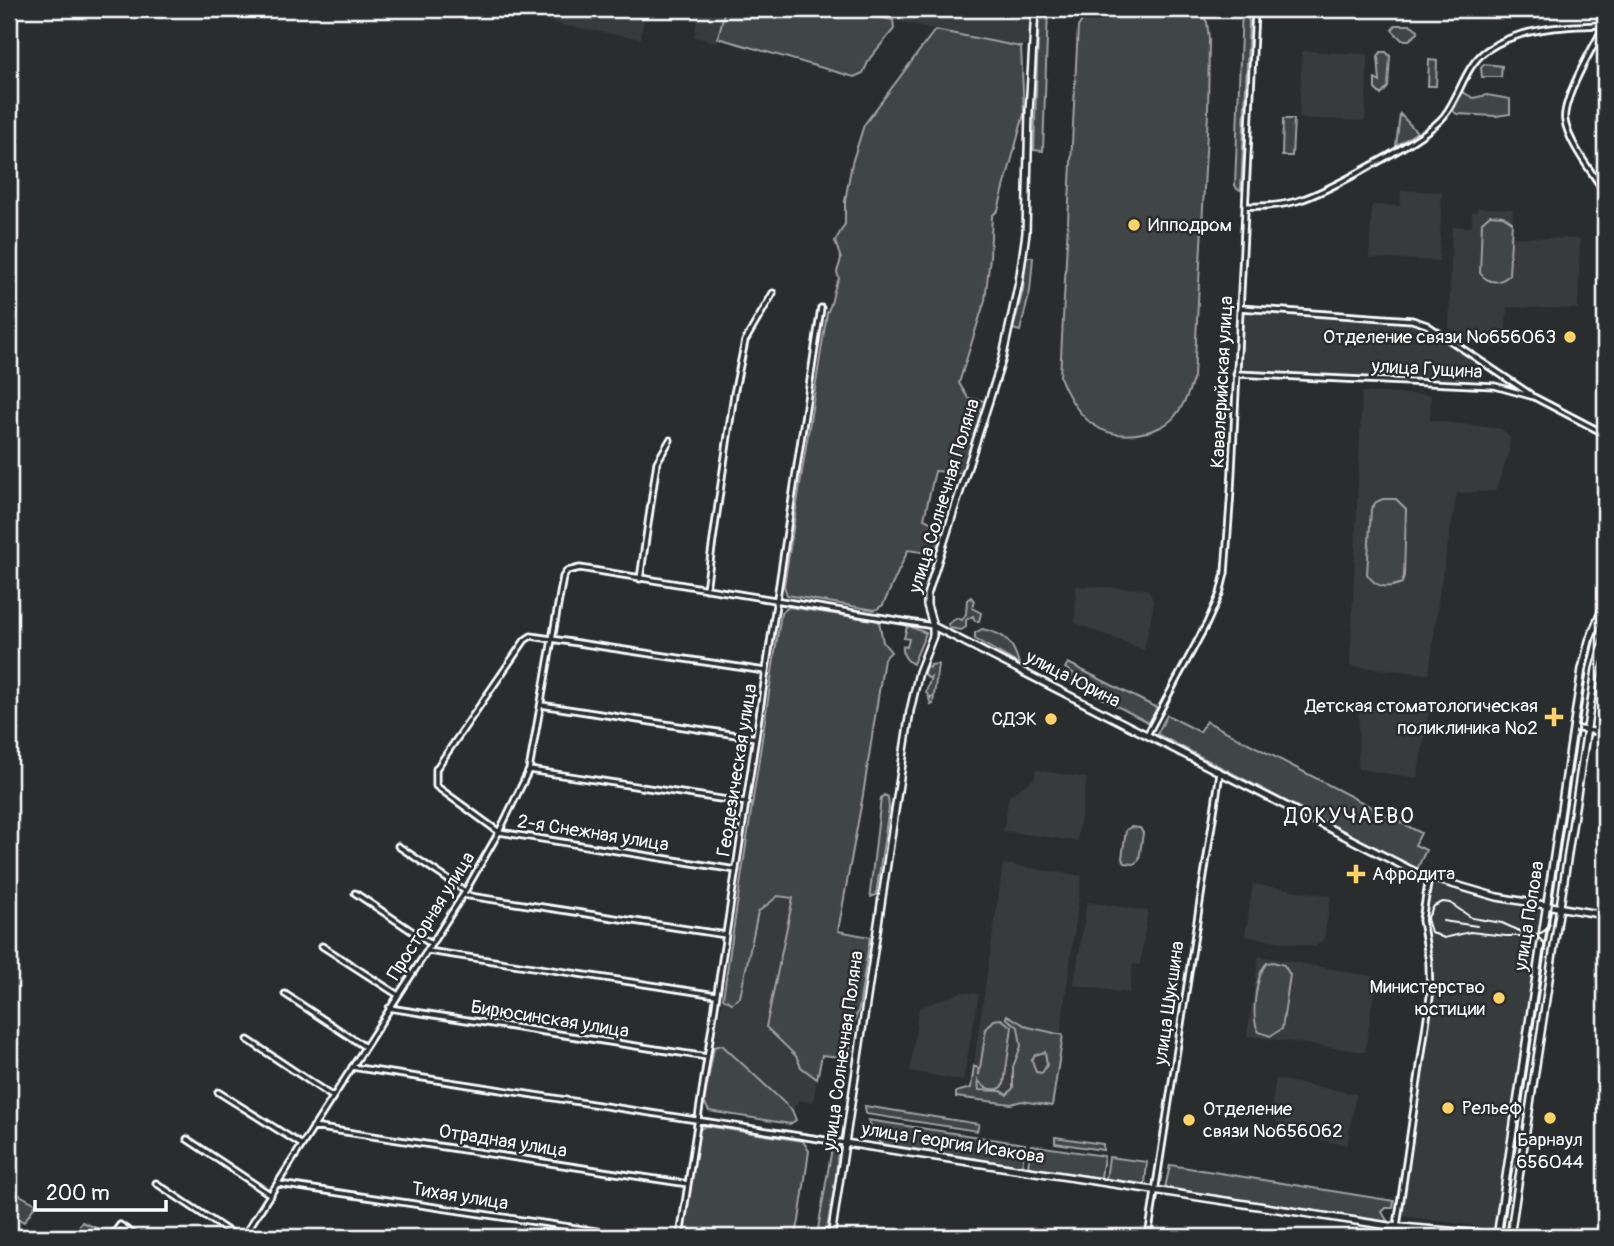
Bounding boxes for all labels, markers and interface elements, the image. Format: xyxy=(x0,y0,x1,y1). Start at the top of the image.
place label: Ипподром xyxy=(1148,213,1232,237)
marker: Ипподром xyxy=(1126,217,1142,233)
street label: Кавалерийская улица xyxy=(1206,295,1239,469)
place label: Отделение связи №656063 xyxy=(1323,325,1556,349)
marker: Отделение связи №656063 xyxy=(1562,329,1578,345)
street label: улица Гущина xyxy=(1370,354,1483,384)
street label: улица Солнечная Поляна xyxy=(903,396,985,597)
street label: улица Юрина xyxy=(1021,644,1125,713)
street label: Геодезическая улица xyxy=(711,682,763,858)
place label: Детская стоматологическая поликлиника №2 xyxy=(1304,694,1538,740)
place label: СДЭК xyxy=(992,707,1037,731)
marker: Детская стоматологическая поликлиника №2 xyxy=(1544,707,1564,727)
marker: СДЭК xyxy=(1043,711,1059,727)
district label: ДОКУЧАЕВО xyxy=(1284,803,1415,830)
street label: 2-я Снежная улица xyxy=(515,809,671,857)
street label: Просторная улица xyxy=(382,847,480,985)
street label: улица Попова xyxy=(1508,859,1550,974)
place label: Афродита xyxy=(1372,862,1455,886)
marker: Афродита xyxy=(1346,864,1366,884)
street label: улица Шукшина xyxy=(1148,939,1190,1068)
street label: улица Солнечная Поляна xyxy=(817,949,869,1154)
place label: Министерство юстиции xyxy=(1369,975,1486,1021)
marker: Министерство юстиции xyxy=(1491,990,1507,1006)
street label: Бирюсинская улица xyxy=(469,995,631,1043)
place label: Рельеф xyxy=(1462,1096,1522,1120)
place label: Отделение связи №656062 xyxy=(1203,1097,1343,1143)
marker: Рельеф xyxy=(1440,1100,1456,1116)
marker: Барнаул 656044 xyxy=(1542,1110,1558,1126)
marker: Отделение связи №656062 xyxy=(1181,1112,1197,1128)
street label: улица Георгия Исакова xyxy=(859,1117,1046,1169)
street label: Отрадная улица xyxy=(437,1119,569,1163)
place label: Барнаул 656044 xyxy=(1516,1128,1584,1174)
scale bar xyxy=(35,1169,166,1213)
street label: Тихая улица xyxy=(410,1177,510,1216)
text: 200 m xyxy=(46,1180,110,1207)

